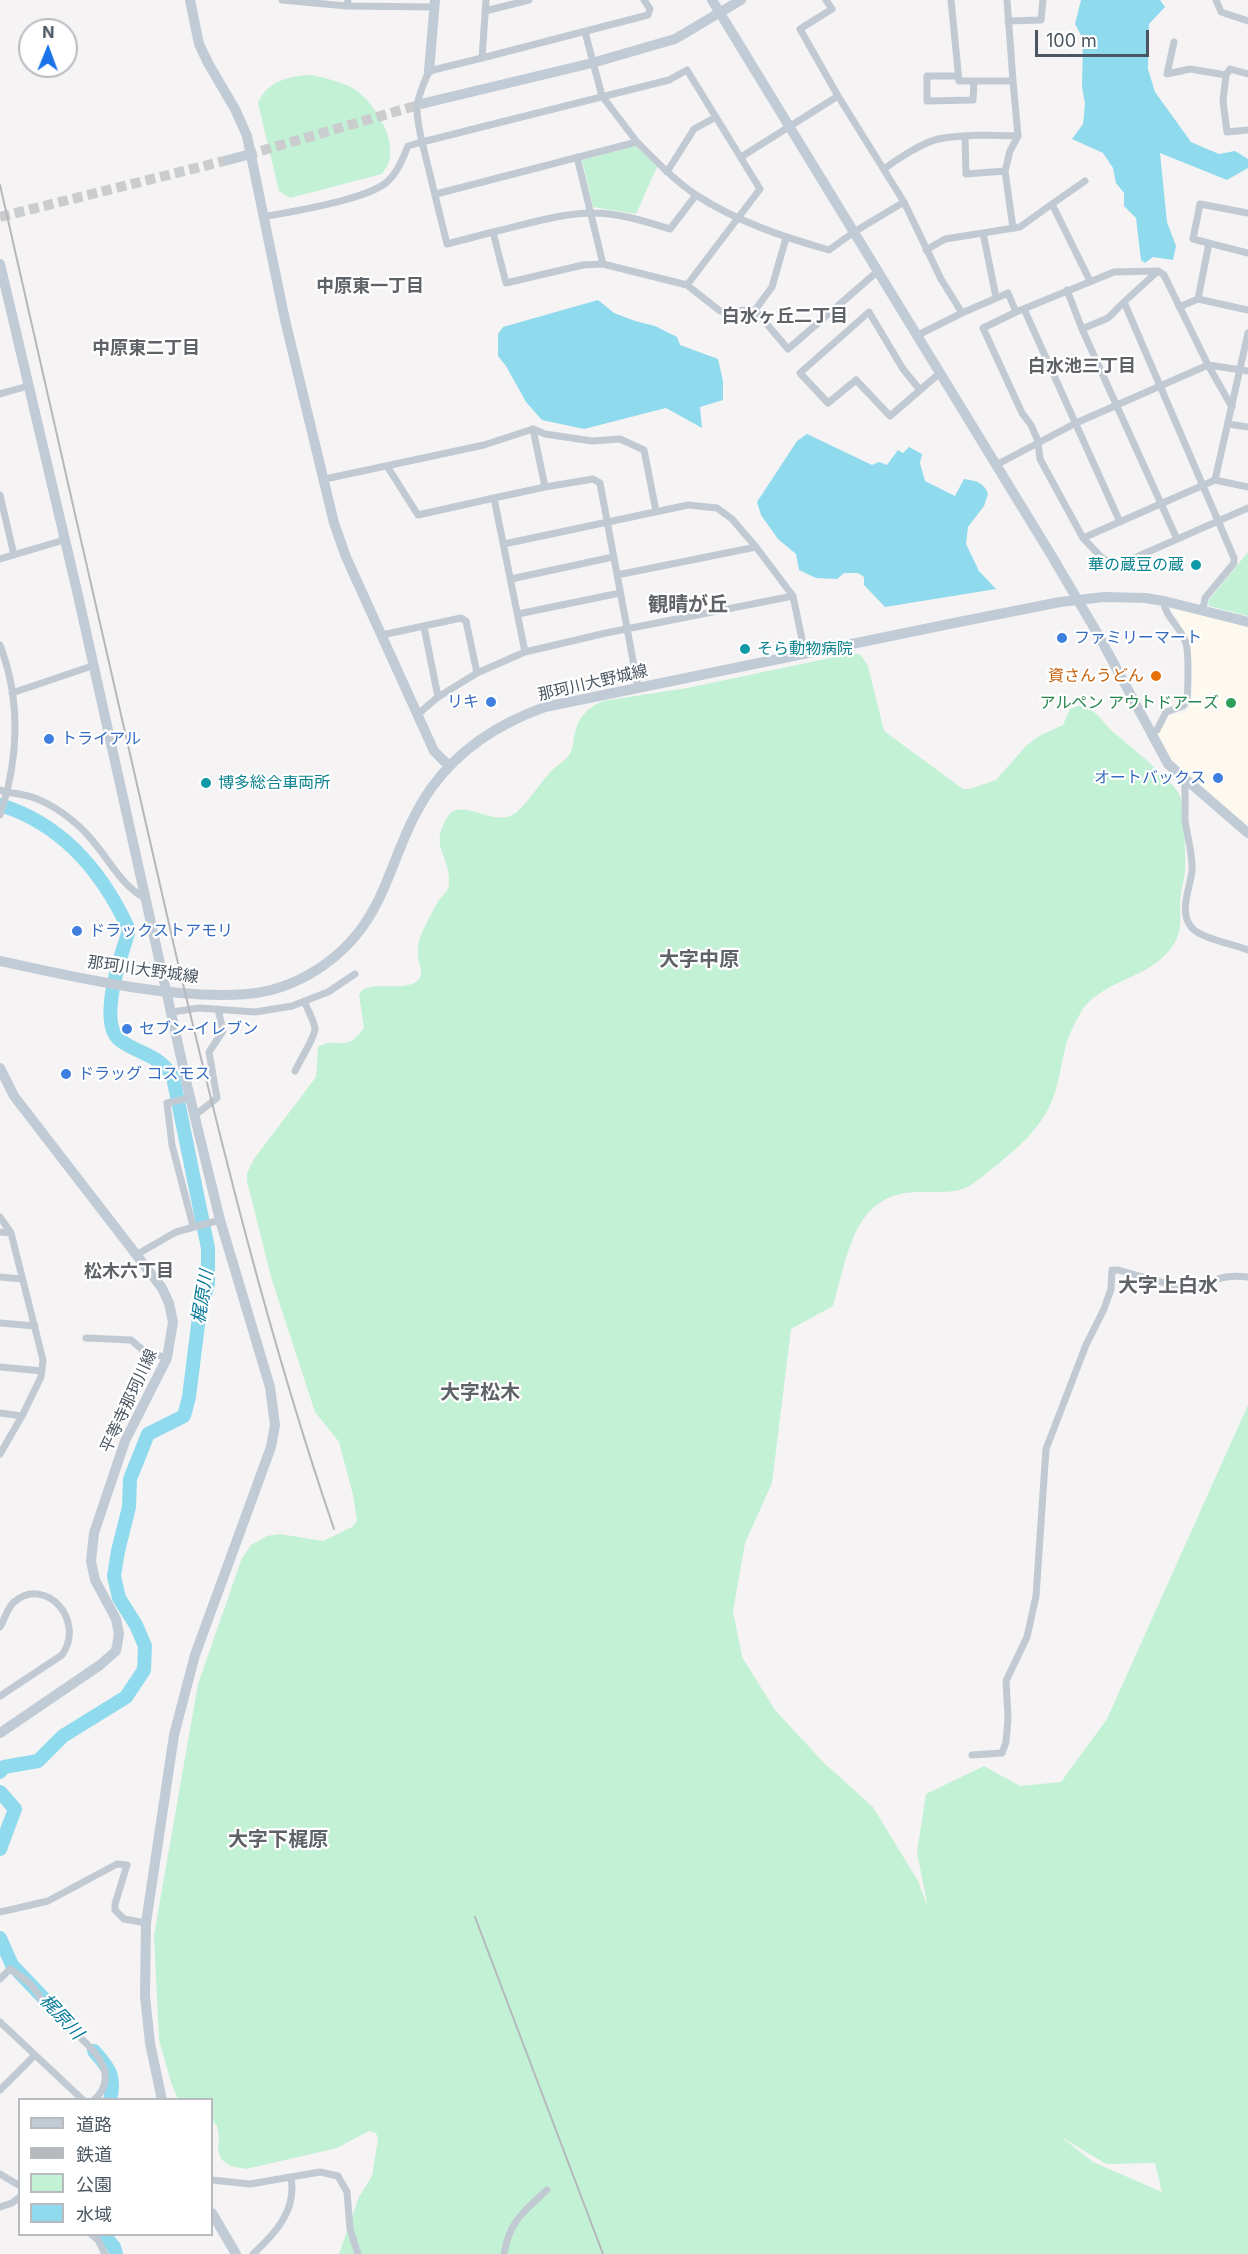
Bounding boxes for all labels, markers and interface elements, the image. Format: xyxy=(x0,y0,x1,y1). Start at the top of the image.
north arrow xyxy=(18,18,78,78)
scale bar xyxy=(1038,18,1152,56)
text: N xyxy=(42,22,55,42)
text: 100 m xyxy=(1046,30,1097,51)
district label: 中原東一丁目 xyxy=(316,276,424,298)
district label: 白水ヶ丘二丁目 xyxy=(722,306,848,328)
district label: 中原東二丁目 xyxy=(92,338,200,360)
district label: 白水池三丁目 xyxy=(1028,356,1136,378)
place label: 華の蔵豆の蔵 xyxy=(1088,555,1184,575)
marker: 華の蔵豆の蔵 xyxy=(1189,558,1203,572)
district label: 観晴が丘 xyxy=(648,593,728,617)
place label: ファミリーマート xyxy=(1074,628,1202,648)
marker: ファミリーマート xyxy=(1055,631,1069,645)
place label: そら動物病院 xyxy=(757,639,853,659)
marker: そら動物病院 xyxy=(738,642,752,656)
street label: 那珂川大野城線 xyxy=(536,661,650,705)
place label: 資さんうどん xyxy=(1048,666,1144,686)
marker: 資さんうどん xyxy=(1149,669,1163,683)
place label: リキ xyxy=(447,692,479,712)
place label: アルペン アウトドアーズ xyxy=(1039,693,1219,713)
marker: リキ xyxy=(484,695,498,709)
marker: アルペン アウトドアーズ xyxy=(1224,696,1238,710)
place label: トライアル xyxy=(61,729,141,749)
marker: トライアル xyxy=(42,732,56,746)
place label: オートバックス xyxy=(1094,768,1206,788)
marker: オートバックス xyxy=(1211,771,1225,785)
place label: 博多総合車両所 xyxy=(218,773,330,793)
marker: 博多総合車両所 xyxy=(199,776,213,790)
place label: ドラックストアモリ xyxy=(89,921,233,941)
marker: ドラックストアモリ xyxy=(70,924,84,938)
district label: 大字中原 xyxy=(659,948,739,972)
street label: 那珂川大野城線 xyxy=(86,953,200,987)
place label: セブン-イレブン xyxy=(139,1019,258,1039)
marker: セブン-イレブン xyxy=(120,1022,134,1036)
place label: ドラッグ コスモス xyxy=(78,1064,210,1084)
marker: ドラッグ コスモス xyxy=(59,1067,73,1081)
district label: 松木六丁目 xyxy=(84,1261,174,1283)
water label: 梶原川 xyxy=(188,1269,218,1325)
district label: 大字上白水 xyxy=(1118,1274,1218,1298)
street label: 平等寺那珂川線 xyxy=(97,1346,161,1456)
district label: 大字松木 xyxy=(440,1381,520,1405)
district label: 大字下梶原 xyxy=(228,1828,328,1852)
water label: 梶原川 xyxy=(35,1990,87,2044)
legend xyxy=(18,2098,213,2236)
text: 道路 xyxy=(76,2114,112,2135)
text: 鉄道 xyxy=(76,2144,112,2165)
text: 公園 xyxy=(76,2174,112,2195)
text: 水域 xyxy=(76,2204,112,2225)

